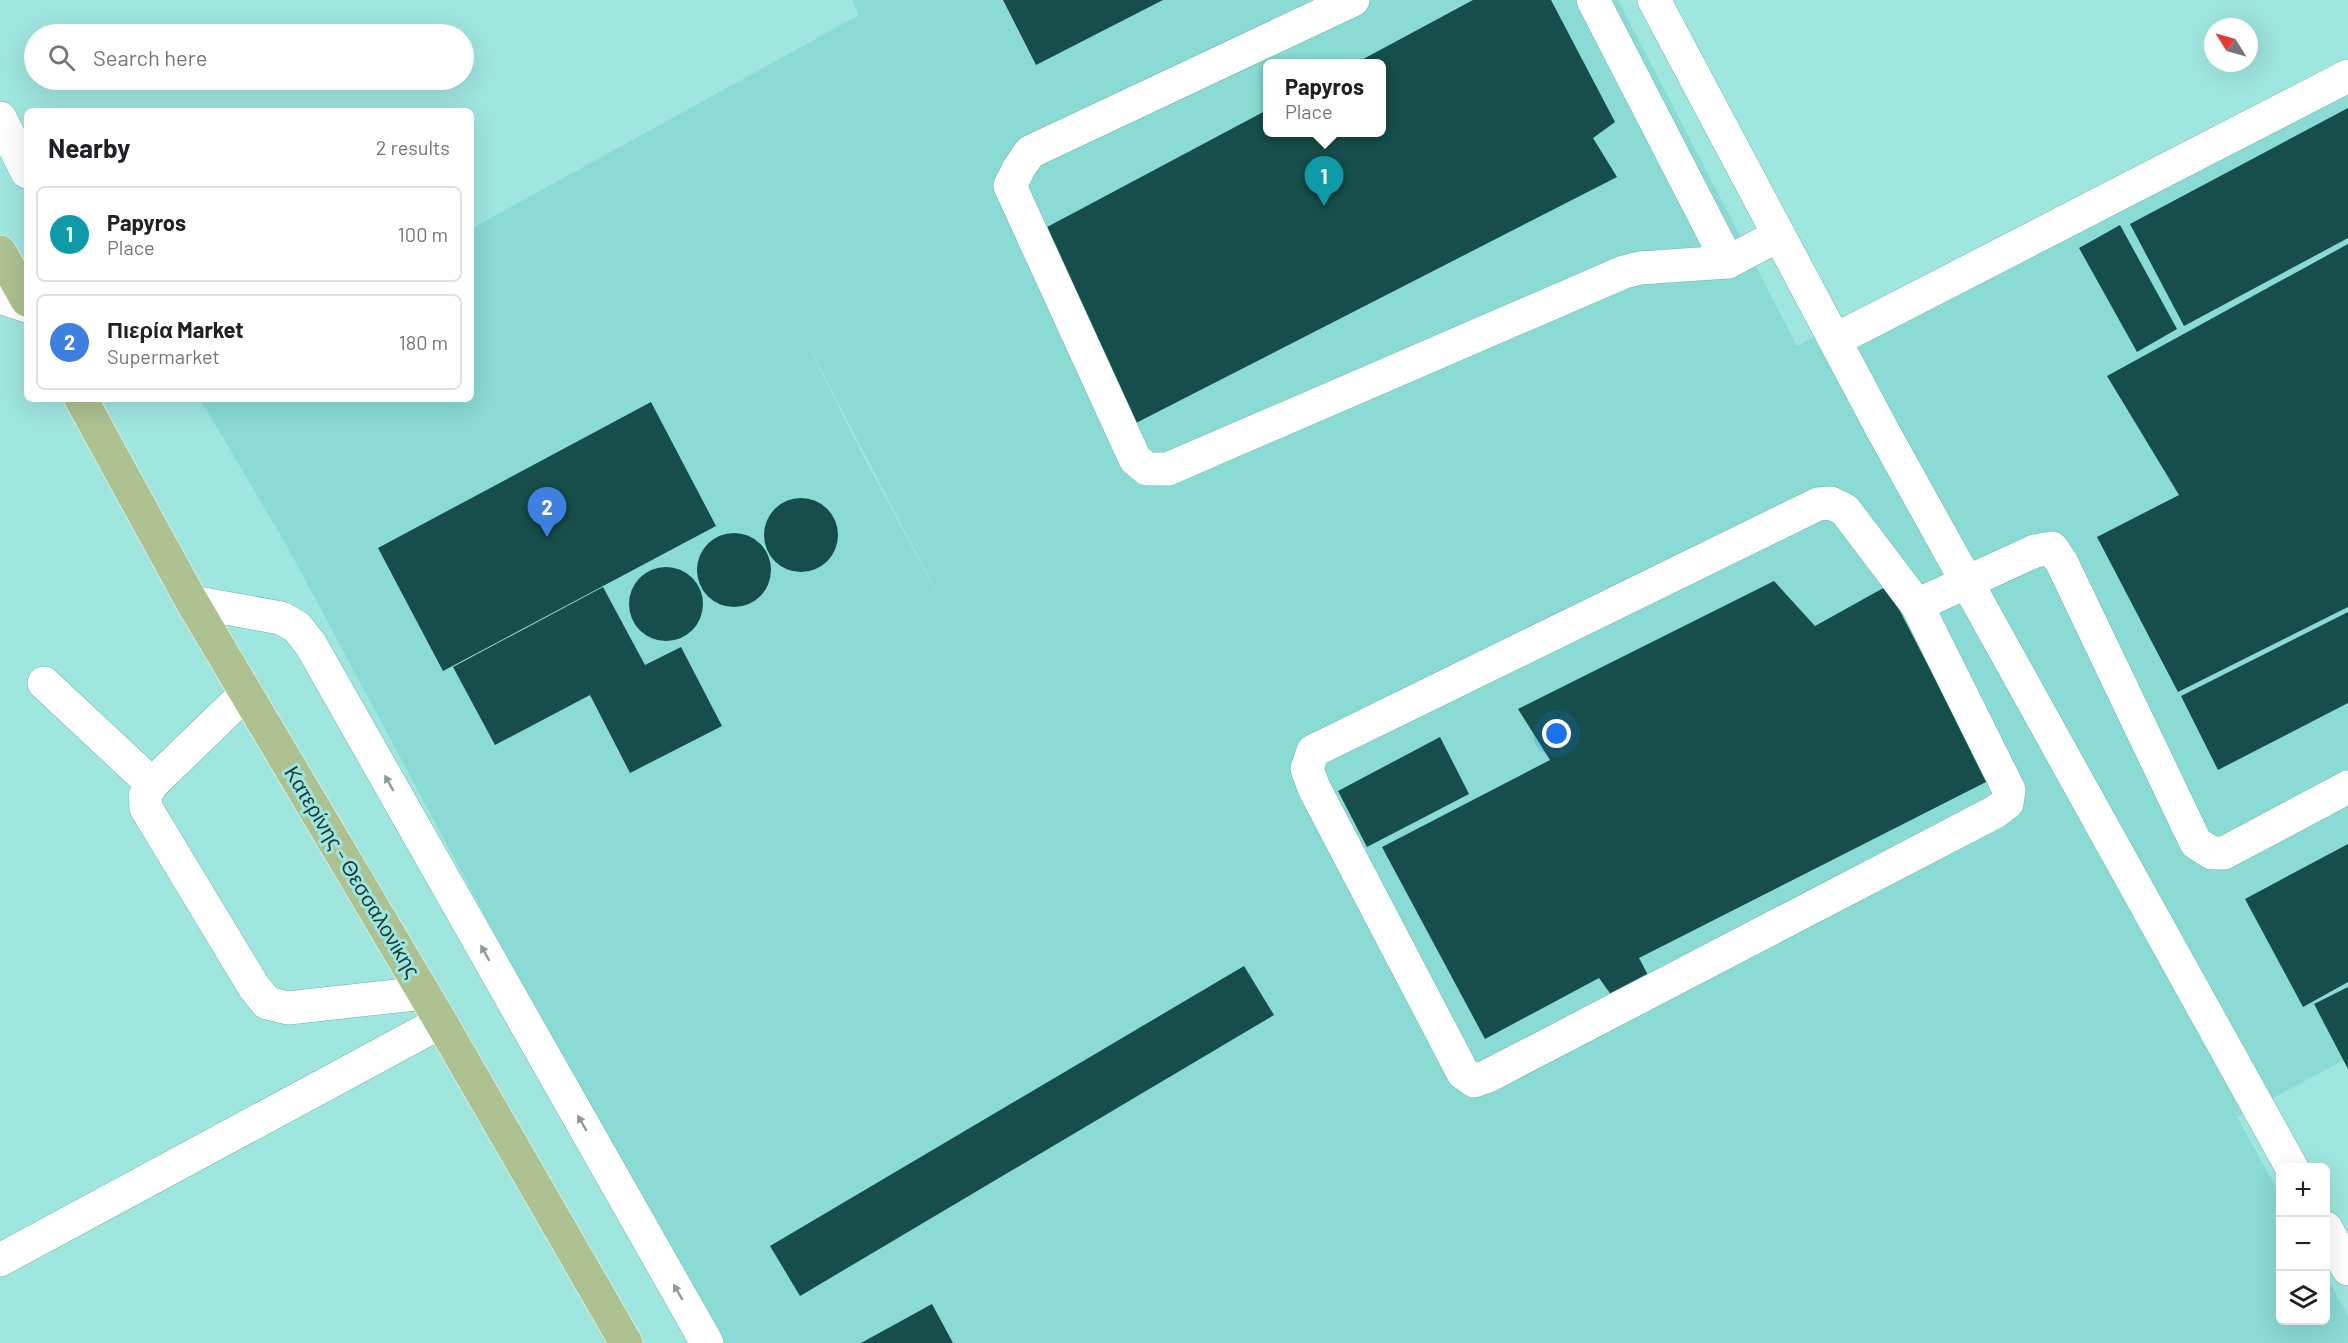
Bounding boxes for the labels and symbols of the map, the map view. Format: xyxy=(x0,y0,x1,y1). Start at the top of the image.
north arrow xyxy=(2204,18,2258,72)
pin: 1 xyxy=(1304,156,1344,206)
pin: 2 xyxy=(528,488,566,537)
your location xyxy=(1542,719,1571,748)
street label: Κατερίνης - Θεσσαλονίκης xyxy=(280,761,426,981)
one-way arrow xyxy=(384,775,394,792)
one-way arrow xyxy=(480,944,490,961)
one-way arrow xyxy=(577,1114,587,1131)
one-way arrow xyxy=(673,1283,683,1300)

